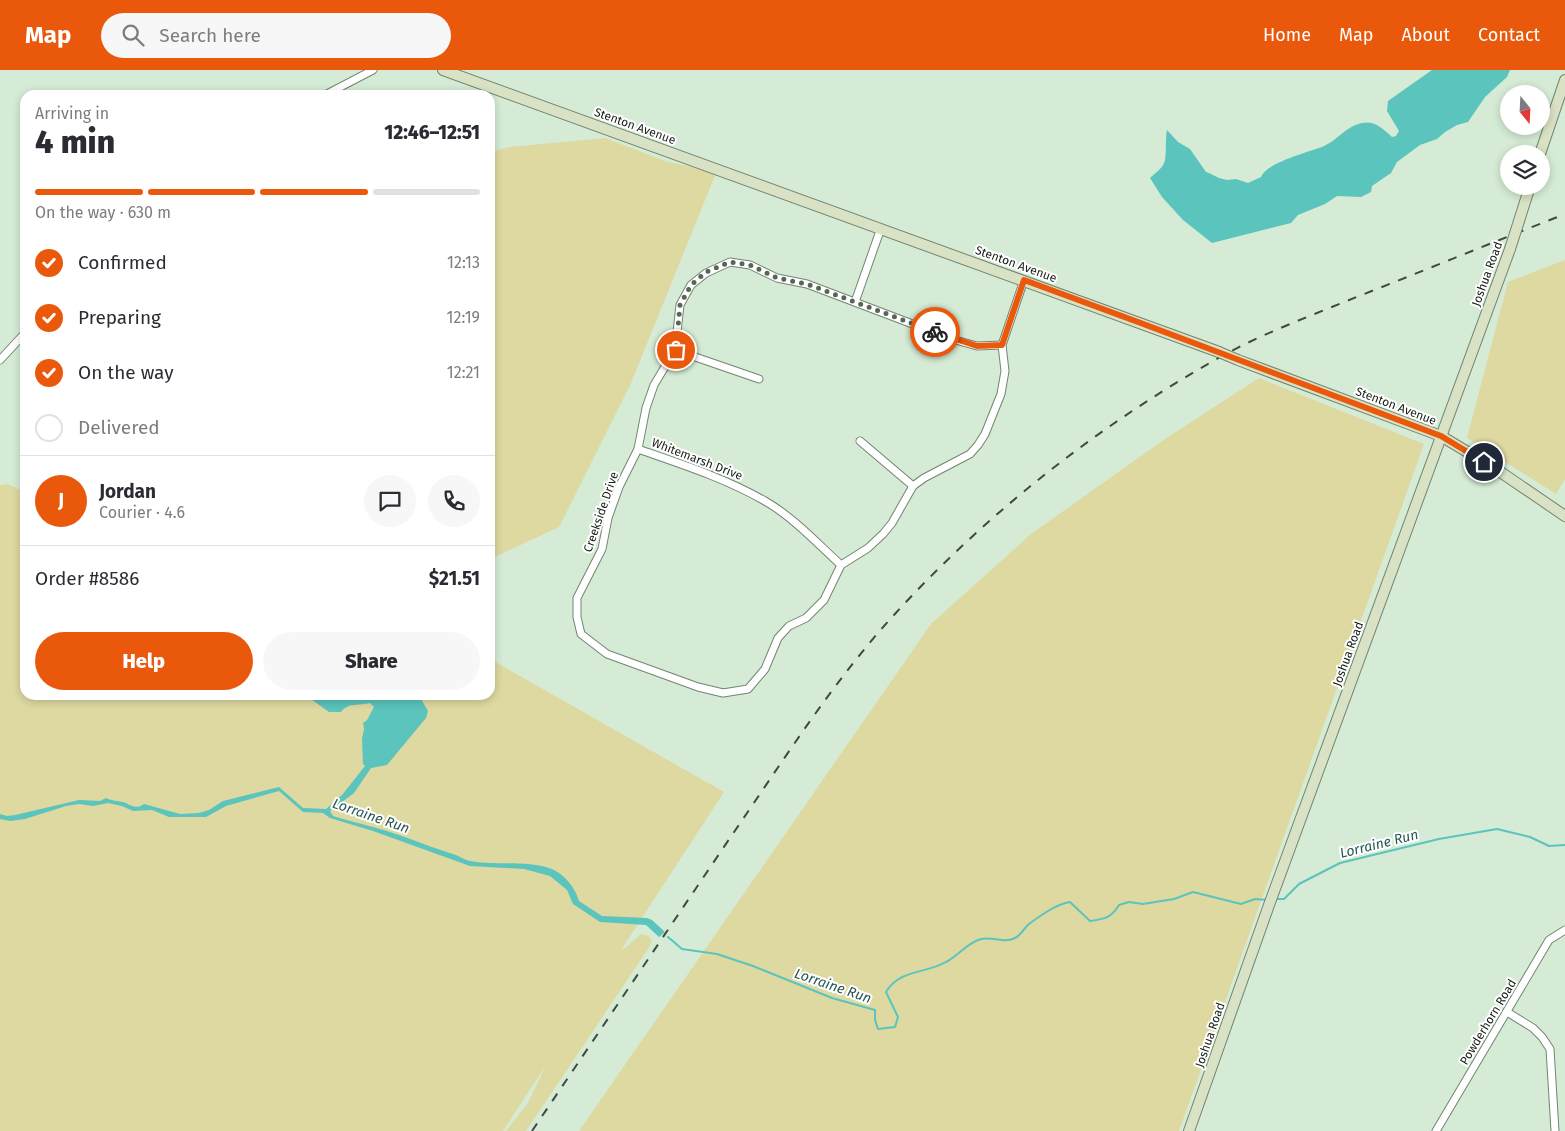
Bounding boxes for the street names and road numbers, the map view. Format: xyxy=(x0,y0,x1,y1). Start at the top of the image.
street label: Stenton Avenue xyxy=(592,105,678,147)
street label: Joshua Road xyxy=(1469,240,1505,308)
street label: Stenton Avenue xyxy=(973,243,1059,285)
street label: Stenton Avenue xyxy=(1354,384,1438,428)
street label: Whitemarsh Drive xyxy=(650,435,744,483)
street label: Creekside Drive xyxy=(581,470,621,554)
street label: Joshua Road xyxy=(1330,620,1366,688)
street label: Powderhorn Road xyxy=(1457,977,1519,1067)
street label: Joshua Road xyxy=(1192,1001,1228,1069)

